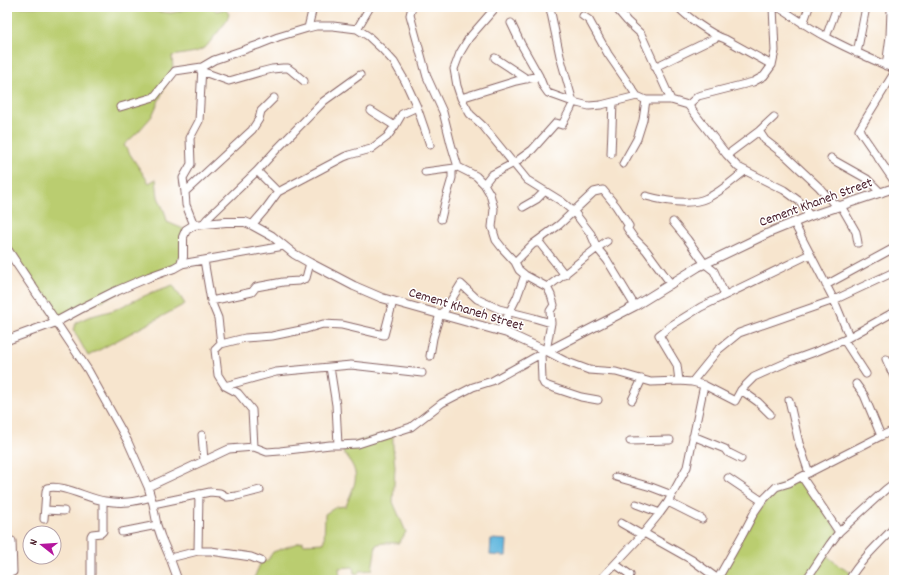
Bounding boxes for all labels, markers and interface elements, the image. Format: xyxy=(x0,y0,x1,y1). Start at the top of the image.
street label: Cement Khaneh Street xyxy=(756,173,876,233)
street label: Cement Khaneh Street xyxy=(406,283,526,337)
north arrow xyxy=(22,525,62,565)
text: N xyxy=(26,537,43,548)

